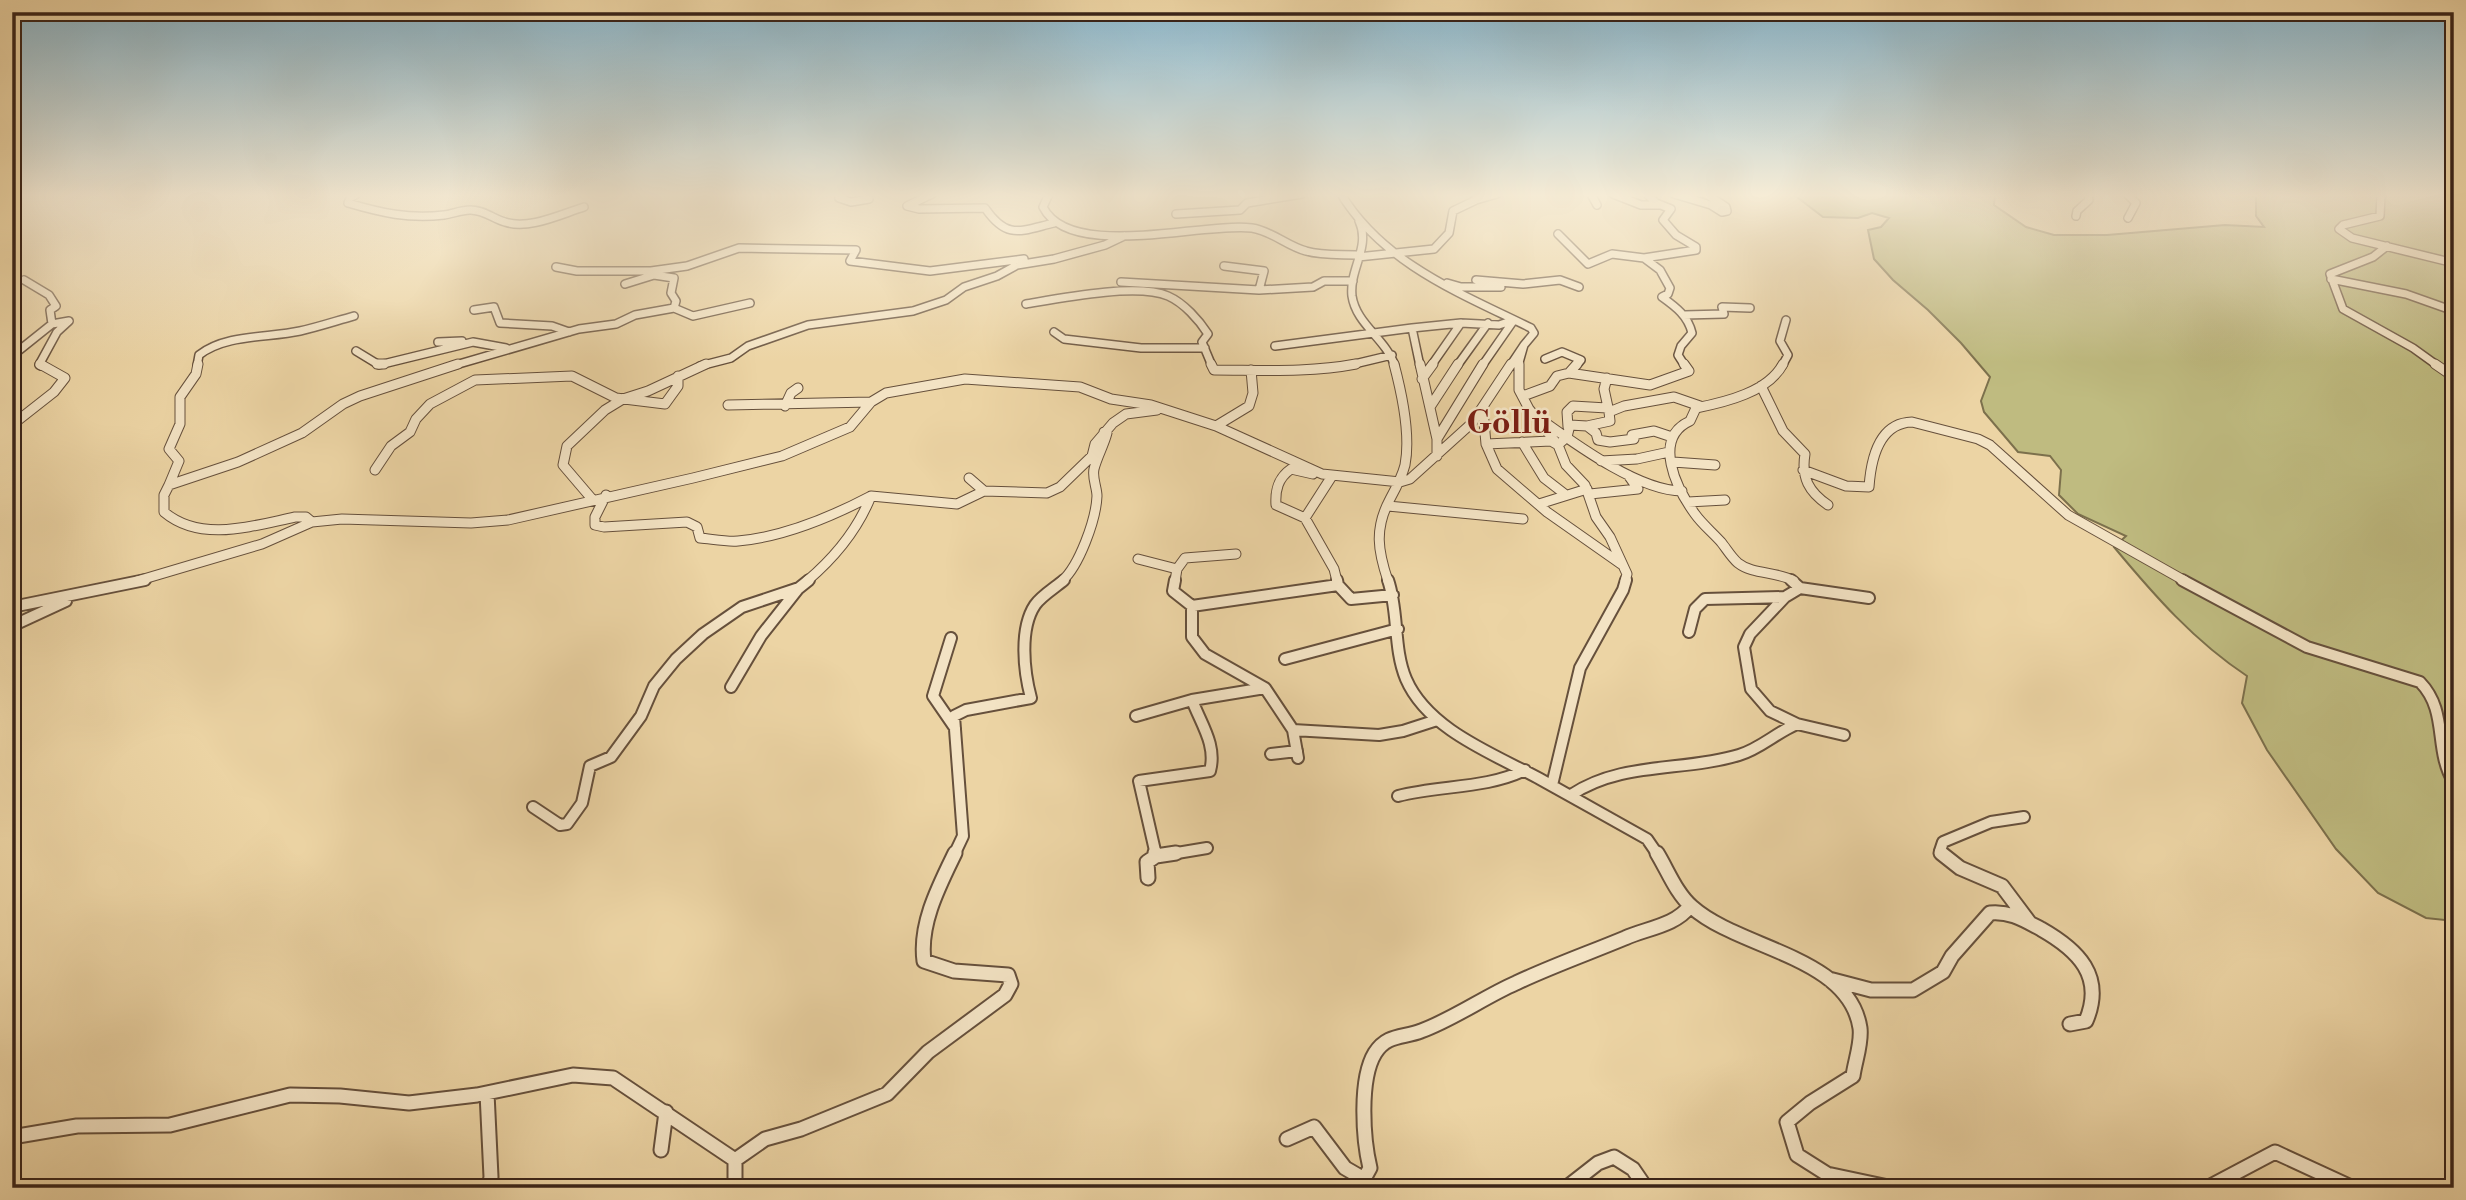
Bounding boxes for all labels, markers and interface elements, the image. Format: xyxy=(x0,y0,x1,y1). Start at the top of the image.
district label: Göllü xyxy=(1467,403,1552,443)

